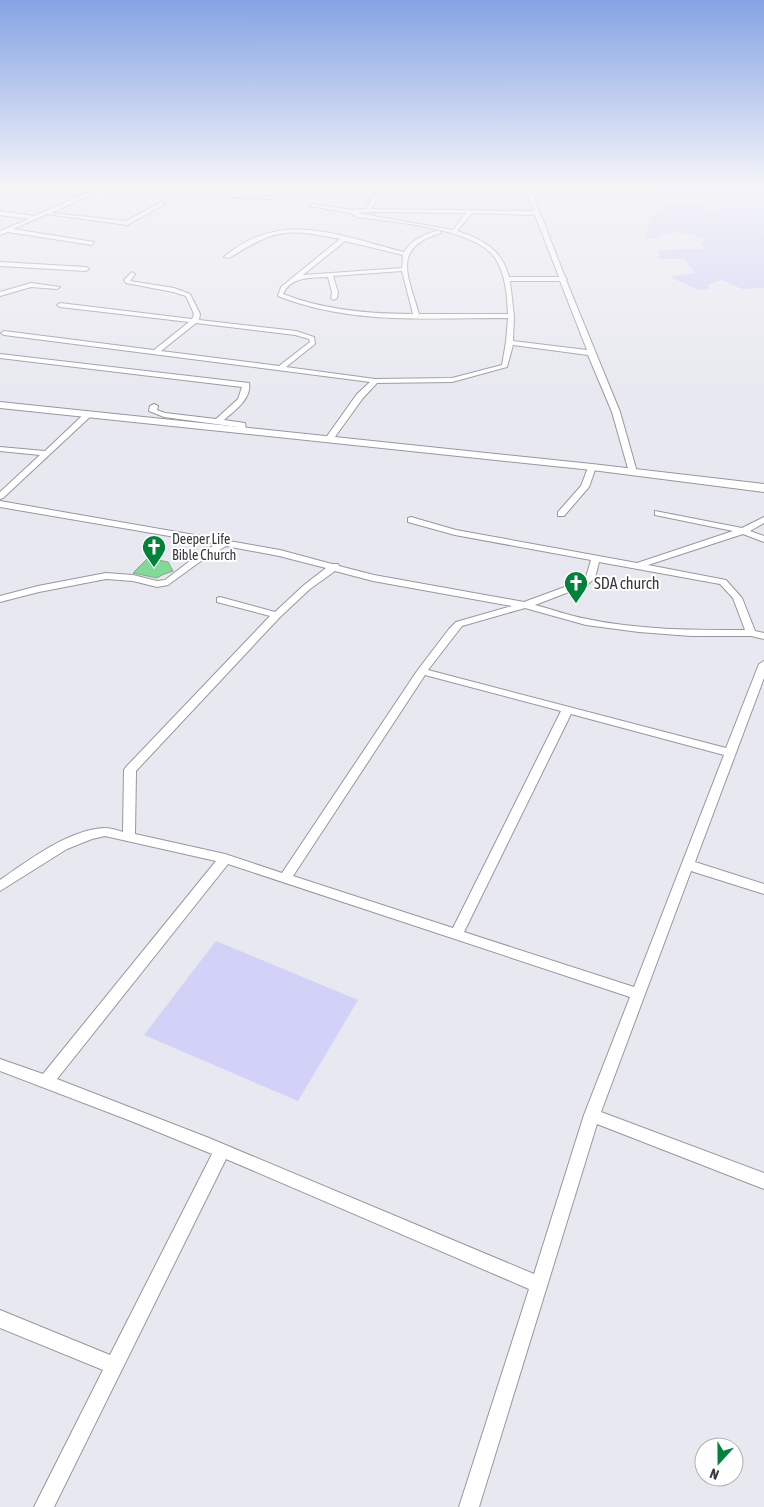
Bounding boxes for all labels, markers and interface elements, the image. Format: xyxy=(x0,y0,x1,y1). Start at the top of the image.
place label: Deeper Life Bible Church xyxy=(172,531,236,563)
church icon: Deeper Life Bible Church xyxy=(141,534,167,568)
church icon: SDA church xyxy=(563,570,589,604)
place label: SDA church xyxy=(594,574,660,592)
north arrow xyxy=(694,1437,744,1487)
text: N xyxy=(708,1465,721,1483)

